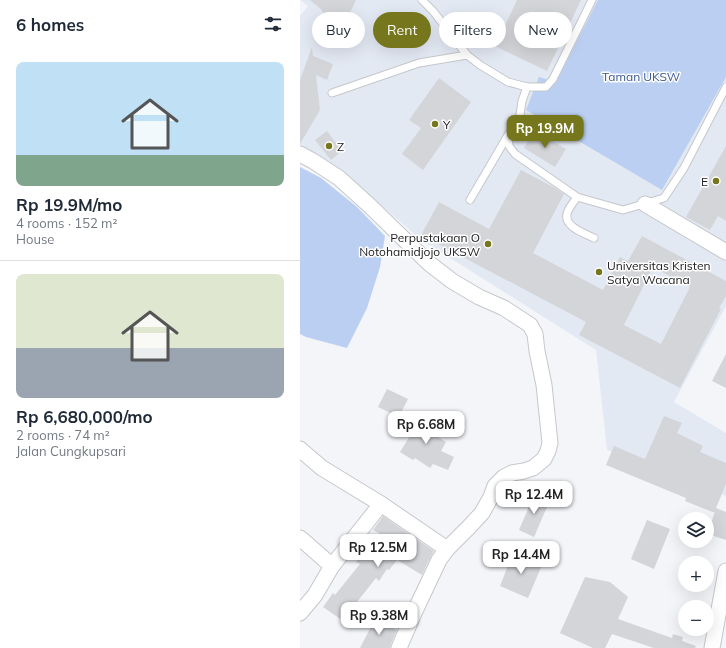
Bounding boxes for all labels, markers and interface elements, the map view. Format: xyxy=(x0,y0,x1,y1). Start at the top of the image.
chip: Buy xyxy=(312,12,365,48)
chip: Rent xyxy=(373,12,431,48)
chip: Filters xyxy=(439,12,506,48)
chip: New xyxy=(514,12,572,48)
icon: filters xyxy=(262,13,284,35)
text: 6 homes xyxy=(16,14,84,35)
park label: Taman UKSW xyxy=(602,69,680,84)
icon: home xyxy=(114,88,186,160)
pin: Rp 19.9M xyxy=(504,115,586,149)
place label: Y xyxy=(442,117,451,132)
marker: Y xyxy=(430,119,440,129)
text: Rp 19.9M xyxy=(516,120,574,136)
place label: Z xyxy=(337,139,344,154)
marker: Z xyxy=(324,141,334,151)
place label: E xyxy=(701,174,708,189)
marker: E xyxy=(711,176,721,186)
text: Rp 19.9M/mo xyxy=(16,194,122,215)
text: 4 rooms · 152 m² xyxy=(16,215,117,231)
place label: Perpustakaan O Notohamidjojo UKSW xyxy=(359,230,480,259)
text: House xyxy=(16,231,54,247)
marker: Perpustakaan O Notohamidjojo UKSW xyxy=(483,239,493,249)
place label: Universitas Kristen Satya Wacana xyxy=(607,258,710,287)
marker: Universitas Kristen Satya Wacana xyxy=(594,267,604,277)
icon: home xyxy=(114,300,186,372)
text: Rp 6,680,000/mo xyxy=(16,406,153,427)
pin: Rp 6.68M xyxy=(385,411,467,445)
text: Rp 6.68M xyxy=(397,416,455,432)
text: 2 rooms · 74 m² xyxy=(16,427,110,443)
text: Jalan Cungkupsari xyxy=(16,443,126,459)
pin: Rp 12.4M xyxy=(493,481,575,515)
text: Rp 12.4M xyxy=(505,486,563,502)
map controls xyxy=(678,512,714,636)
button: layers xyxy=(678,512,714,548)
pin: Rp 12.5M xyxy=(337,534,419,568)
text: Rp 12.5M xyxy=(349,539,407,555)
pin: Rp 14.4M xyxy=(480,541,562,575)
text: Rp 14.4M xyxy=(492,546,550,562)
button: + xyxy=(678,556,714,592)
button: − xyxy=(678,600,714,636)
pin: Rp 9.38M xyxy=(338,602,420,636)
text: Rp 9.38M xyxy=(350,607,408,623)

